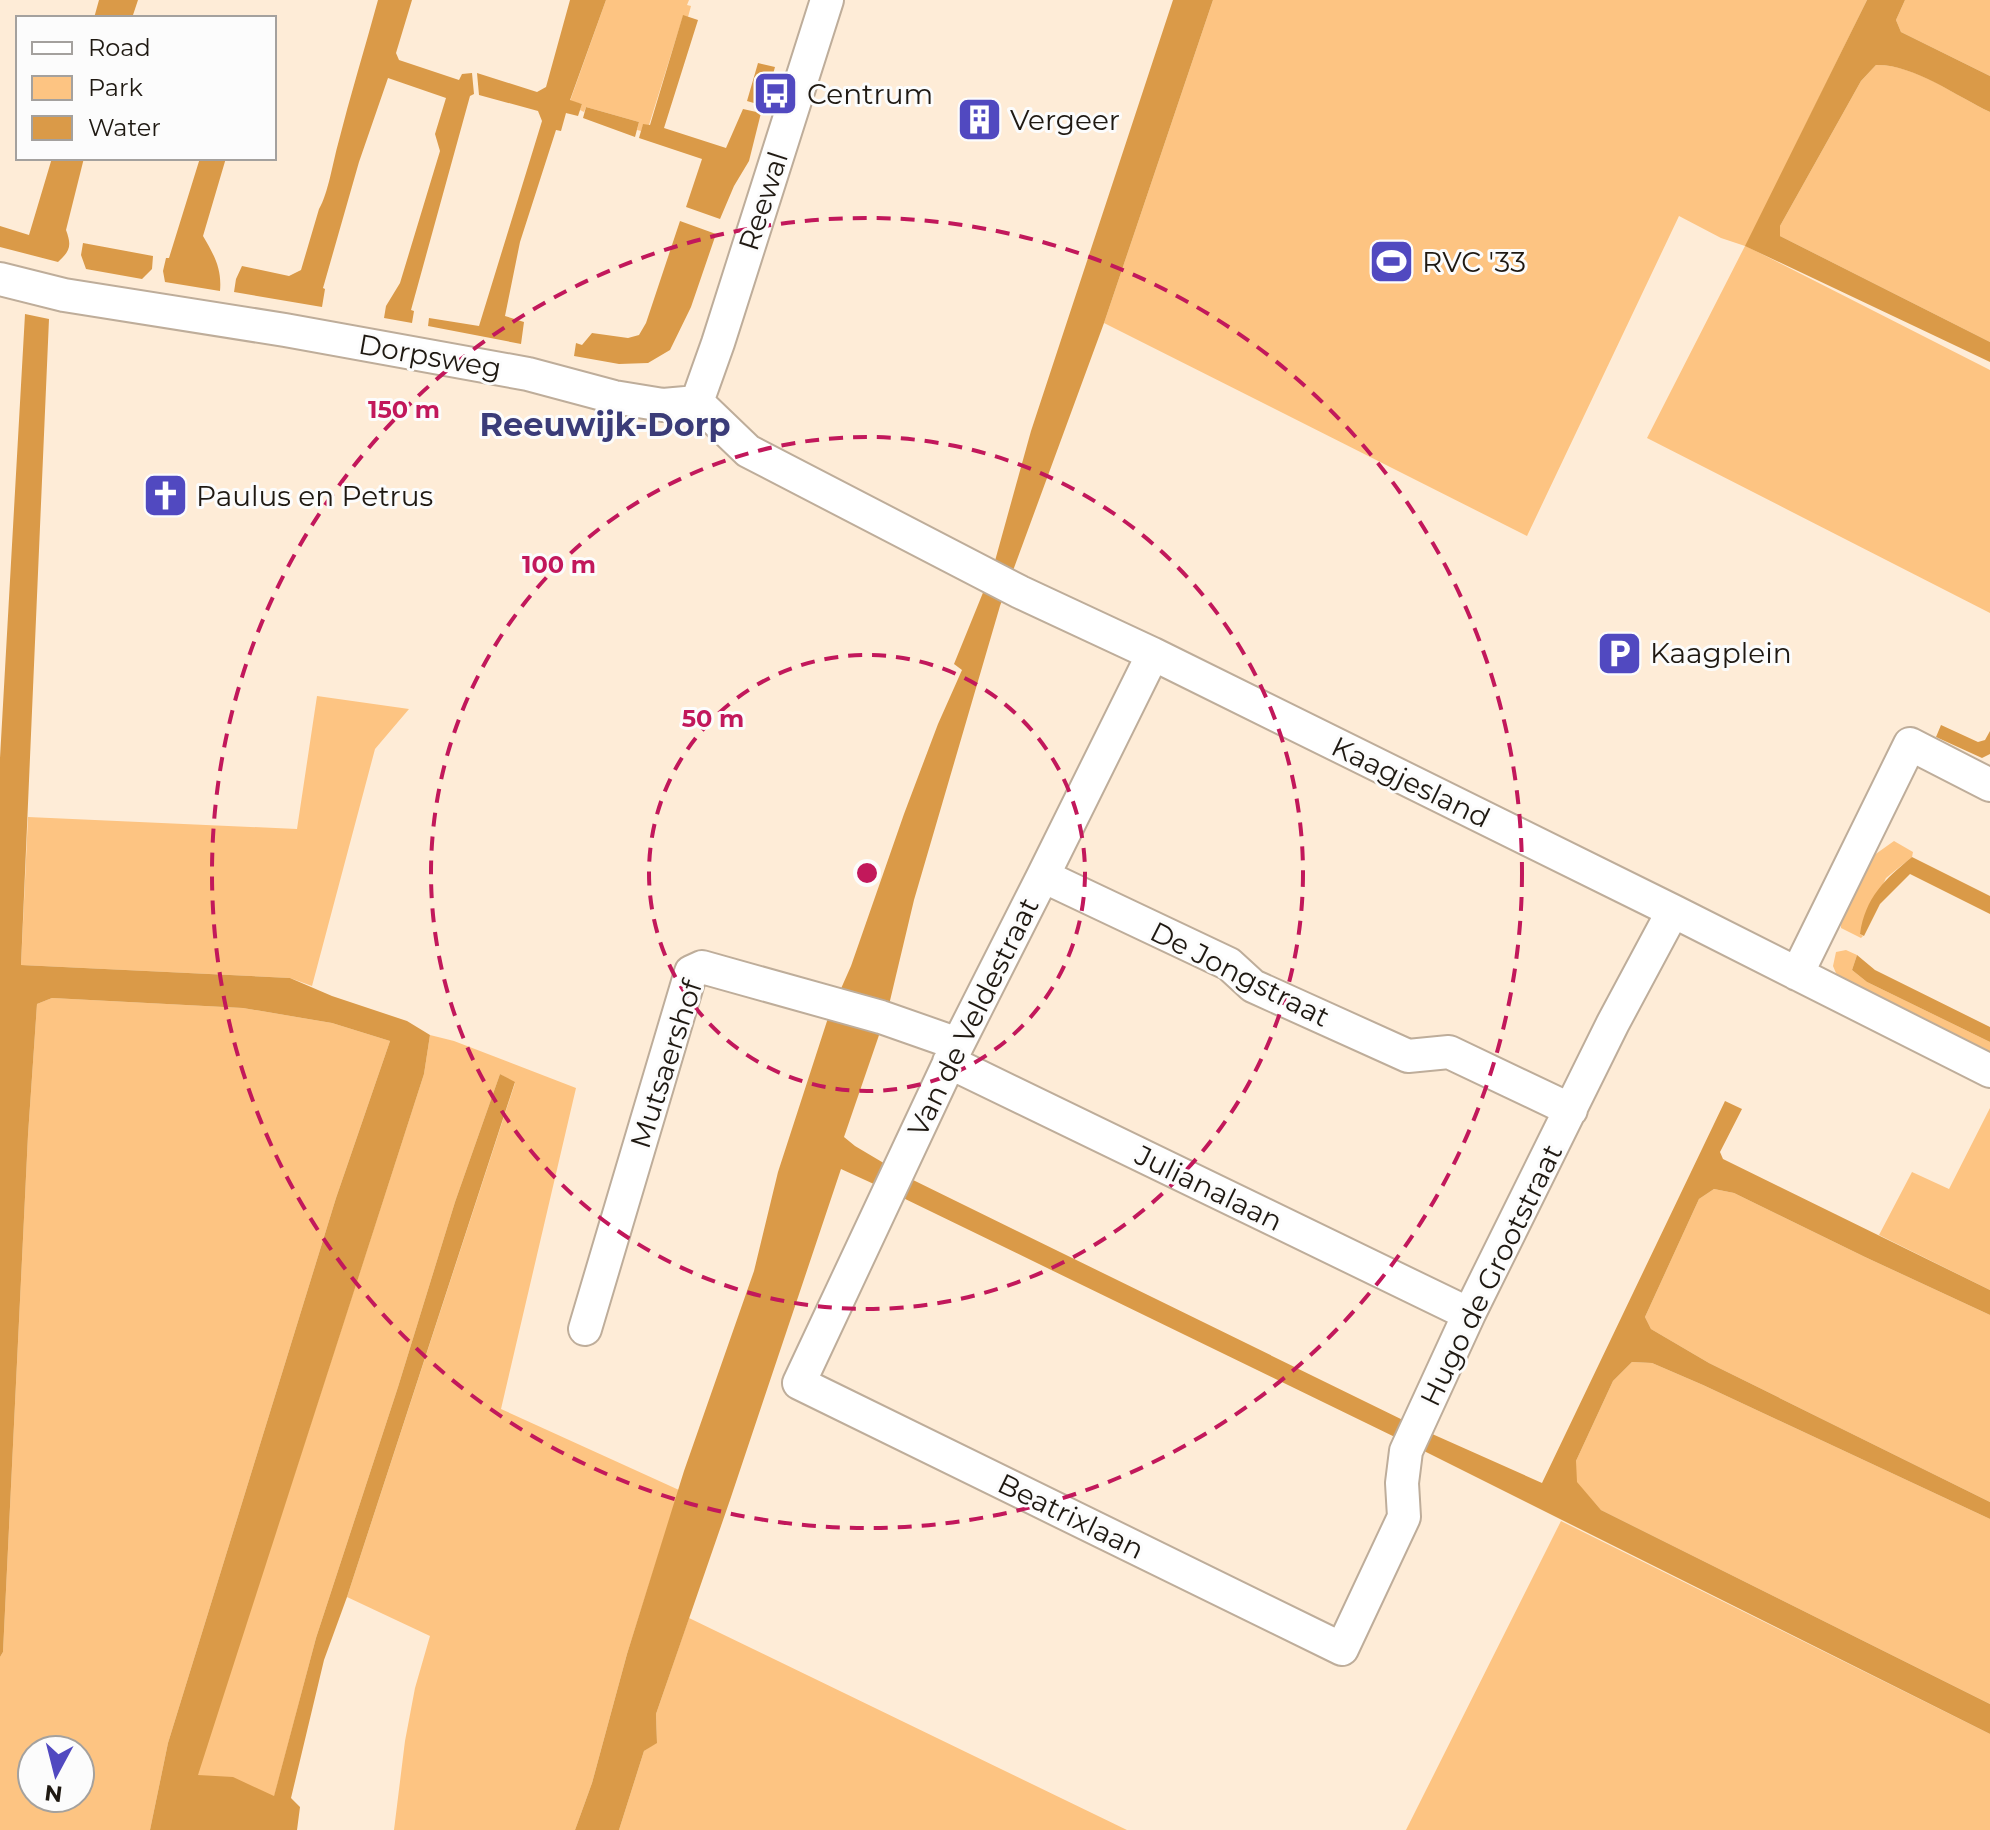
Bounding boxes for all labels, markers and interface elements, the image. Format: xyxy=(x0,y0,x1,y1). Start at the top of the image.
legend xyxy=(16,16,276,160)
text: Road xyxy=(88,33,151,62)
bus stop icon: Centrum xyxy=(752,70,800,118)
text: Park xyxy=(88,73,143,102)
place label: Centrum xyxy=(807,77,933,111)
building icon: Vergeer xyxy=(955,96,1003,144)
place label: Vergeer xyxy=(1010,103,1120,137)
text: Water xyxy=(88,113,161,142)
street label: Reewal xyxy=(731,147,795,255)
sports icon: RVC '33 xyxy=(1367,238,1415,286)
place label: RVC '33 xyxy=(1422,245,1526,279)
street label: Dorpsweg xyxy=(356,327,504,385)
text: 150 m xyxy=(368,395,440,424)
district label: Reeuwijk-Dorp xyxy=(480,405,730,444)
church icon: Paulus en Petrus xyxy=(141,472,189,520)
place label: Paulus en Petrus xyxy=(196,479,433,513)
text: 100 m xyxy=(522,550,596,579)
parking icon: Kaagplein xyxy=(1595,629,1643,677)
place label: Kaagplein xyxy=(1650,636,1792,670)
text: 50 m xyxy=(682,704,744,733)
street label: Kaagjesland xyxy=(1326,729,1496,835)
centre of rings xyxy=(853,859,881,887)
street label: Van de Veldestraat xyxy=(900,892,1046,1142)
street label: De Jongstraat xyxy=(1145,914,1335,1034)
street label: Mutsaershof xyxy=(623,974,710,1152)
street label: Julianalaan xyxy=(1129,1137,1288,1238)
street label: Hugo de Grootstraat xyxy=(1413,1138,1569,1412)
street label: Beatrixlaan xyxy=(992,1466,1150,1566)
north arrow xyxy=(16,1734,96,1814)
text: N xyxy=(43,1779,64,1808)

